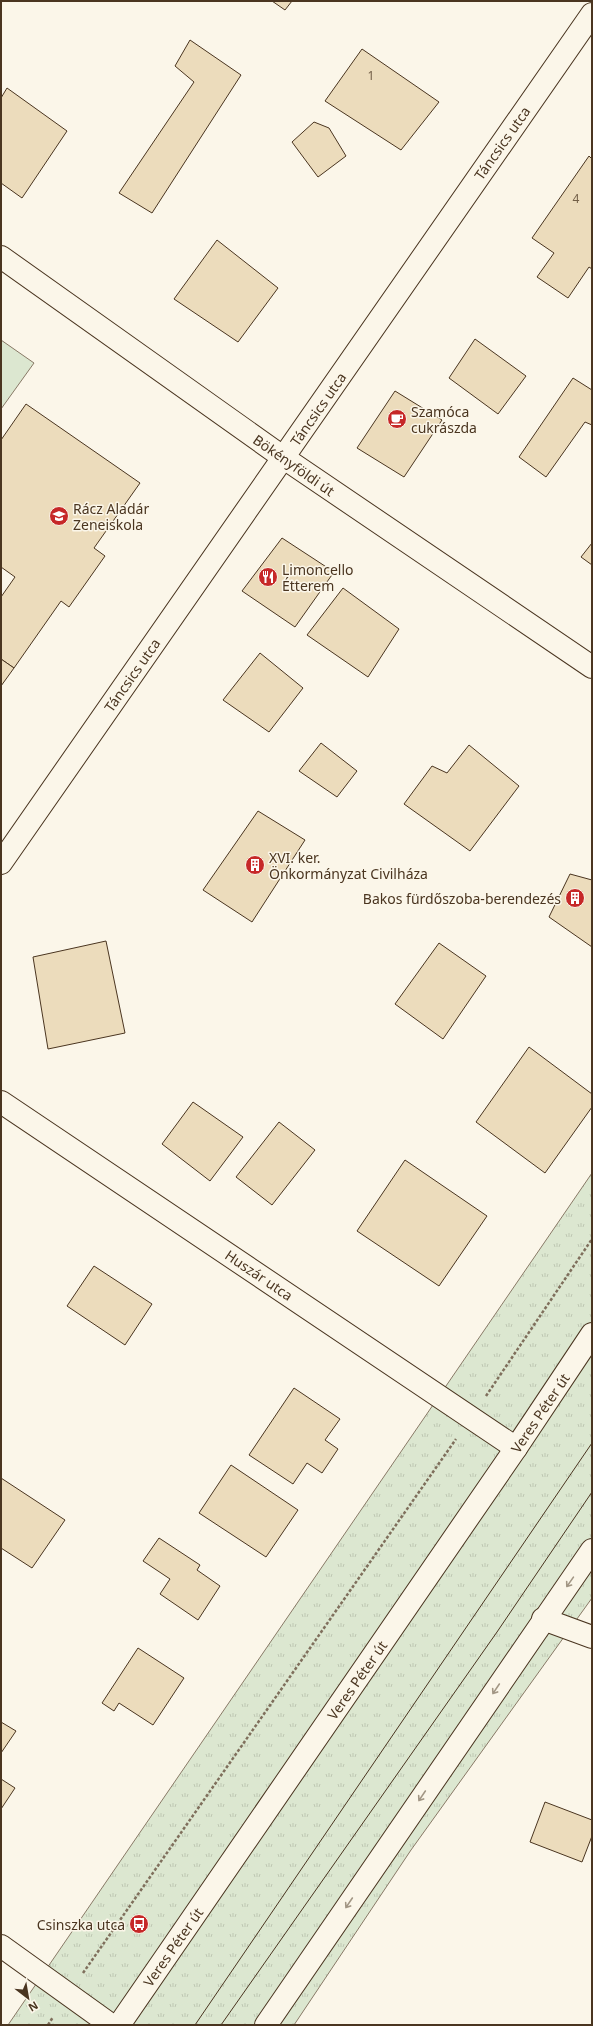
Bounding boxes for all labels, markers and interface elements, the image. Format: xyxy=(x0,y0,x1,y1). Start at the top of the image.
house number: 1 xyxy=(368,67,374,84)
street label: Táncsics utca xyxy=(470,103,534,183)
house number: 4 xyxy=(573,190,580,207)
street label: Táncsics utca xyxy=(286,369,350,449)
place label: Szamóca cukrászda xyxy=(411,402,477,437)
cafe icon: Szamóca cukrászda xyxy=(386,408,408,430)
street label: Bökényföldi út xyxy=(250,430,338,500)
place label: Rácz Aladár Zeneiskola xyxy=(73,499,149,534)
school or university icon: Rácz Aladár Zeneiskola xyxy=(48,505,70,527)
place label: Limoncello Étterem xyxy=(282,560,353,595)
restaurant icon: Limoncello Étterem xyxy=(257,566,279,588)
street label: Táncsics utca xyxy=(100,635,164,715)
place label: XVI. ker. Önkormányzat Civilháza xyxy=(269,848,428,883)
building icon: XVI. ker. Önkormányzat Civilháza xyxy=(244,854,266,876)
building icon: Bakos fürdőszoba-berendezés xyxy=(564,887,586,909)
place label: Bakos fürdőszoba-berendezés xyxy=(363,889,561,908)
street label: Huszár utca xyxy=(221,1245,297,1305)
street label: Veres Péter út xyxy=(506,1369,574,1457)
one-way arrow xyxy=(566,1576,574,1587)
street label: Veres Péter út xyxy=(323,1637,391,1723)
one-way arrow xyxy=(492,1683,500,1694)
one-way arrow xyxy=(418,1790,426,1802)
one-way arrow xyxy=(345,1897,353,1908)
street label: Veres Péter út xyxy=(139,1904,207,1990)
bus stop icon: Csinszka utca xyxy=(128,1913,150,1935)
place label: Csinszka utca xyxy=(37,1915,125,1934)
north arrow xyxy=(8,1978,48,2018)
text: N xyxy=(26,1998,41,2016)

